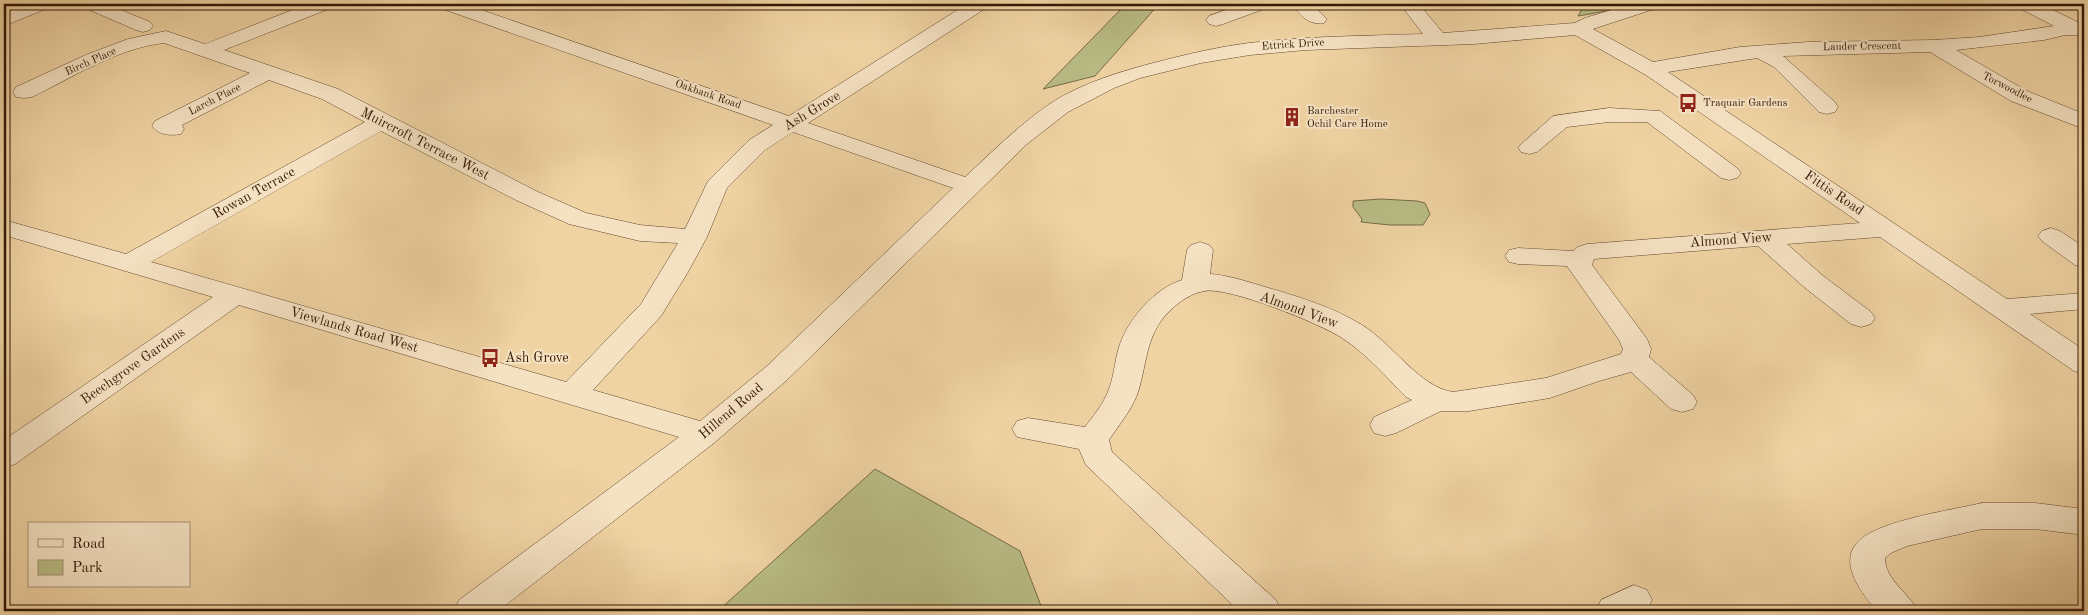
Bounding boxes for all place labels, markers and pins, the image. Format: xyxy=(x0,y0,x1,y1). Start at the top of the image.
bus stop icon: Traquair Gardens xyxy=(1677,92,1699,114)
place label: Traquair Gardens xyxy=(1703,98,1788,109)
building icon: Barchester Ochil Care Home xyxy=(1281,106,1303,128)
place label: Barchester Ochil Care Home xyxy=(1307,106,1388,130)
bus stop icon: Ash Grove xyxy=(479,347,501,369)
place label: Ash Grove xyxy=(505,351,569,365)

